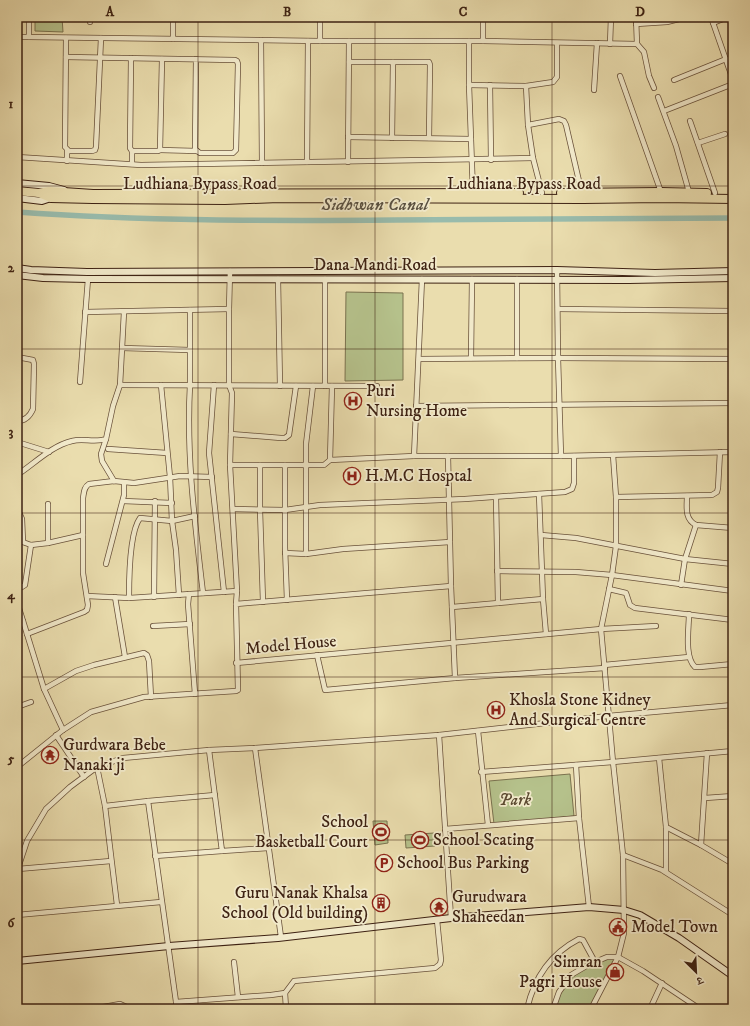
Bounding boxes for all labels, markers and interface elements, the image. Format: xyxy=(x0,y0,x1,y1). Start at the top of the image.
text: A xyxy=(105,4,115,20)
text: B xyxy=(283,4,291,20)
text: C xyxy=(459,4,468,20)
text: D xyxy=(635,4,645,20)
text: 1 xyxy=(9,96,14,112)
street label: Ludhiana Bypass Road xyxy=(123,173,278,195)
street label: Ludhiana Bypass Road xyxy=(447,173,602,195)
water label: Sidhwan Canal xyxy=(321,194,431,216)
street label: Dana Mandi Road xyxy=(314,254,437,276)
text: 2 xyxy=(8,260,15,276)
place label: Puri Nursing Home xyxy=(366,380,467,422)
hospital icon: Puri Nursing Home xyxy=(343,391,363,411)
text: 3 xyxy=(9,424,14,440)
place label: H.M.C Hosptal xyxy=(365,465,472,487)
hospital icon: H.M.C Hosptal xyxy=(342,466,362,486)
text: 4 xyxy=(6,587,15,604)
street label: Model House xyxy=(245,630,337,660)
place label: Khosla Stone Kidney And Surgical Centre xyxy=(509,689,652,731)
hospital icon: Khosla Stone Kidney And Surgical Centre xyxy=(486,700,506,720)
place label: Gurdwara Bebe Nanaki ji xyxy=(63,734,166,776)
temple icon: Gurdwara Bebe Nanaki ji xyxy=(40,745,60,765)
text: 5 xyxy=(7,751,15,767)
park label: Park xyxy=(499,789,532,811)
place label: School Basketball Court xyxy=(255,811,369,853)
sports icon: School Basketball Court xyxy=(371,822,391,842)
place label: School Scating xyxy=(433,829,534,851)
sports icon: School Scating xyxy=(410,830,430,850)
place label: School Bus Parking xyxy=(397,852,530,874)
parking icon: School Bus Parking xyxy=(374,853,394,873)
place label: Guru Nanak Khalsa School (Old building) xyxy=(222,882,369,924)
place label: Gurudwara Shaheedan xyxy=(452,886,527,928)
building icon: Guru Nanak Khalsa School (Old building) xyxy=(371,893,391,913)
temple icon: Gurudwara Shaheedan xyxy=(429,897,449,917)
text: 6 xyxy=(8,915,16,931)
place label: Model Town xyxy=(631,916,718,938)
public building icon: Model Town xyxy=(608,917,628,937)
place label: Simran Pagri House xyxy=(519,951,602,993)
north arrow xyxy=(676,952,716,992)
shop icon: Simran Pagri House xyxy=(605,962,625,982)
text: उ xyxy=(693,972,706,988)

